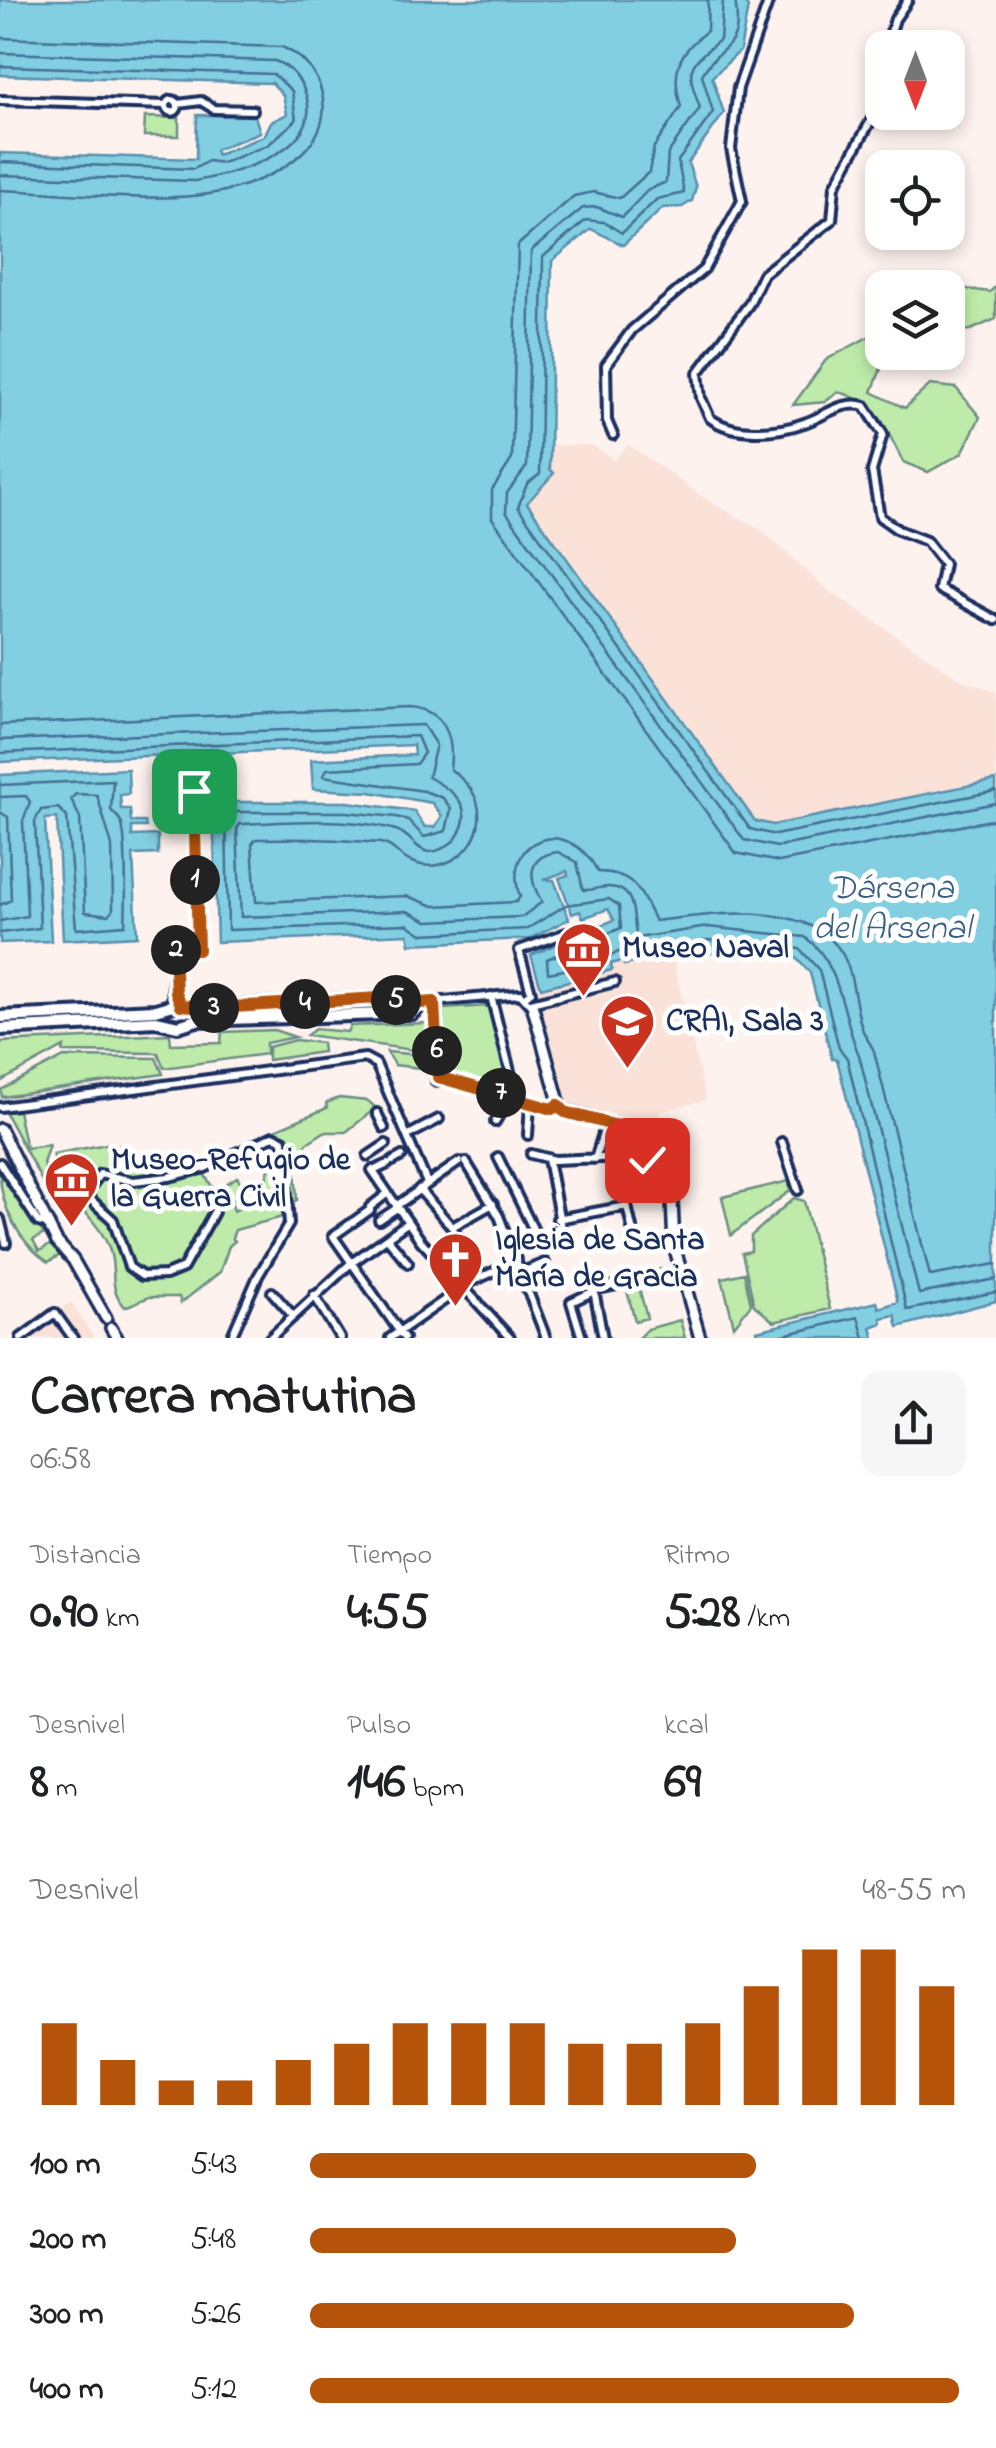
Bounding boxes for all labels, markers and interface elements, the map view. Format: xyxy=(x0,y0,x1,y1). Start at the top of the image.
north arrow xyxy=(865,30,965,130)
map controls xyxy=(865,30,965,370)
button: locate xyxy=(865,150,965,250)
button: layers xyxy=(865,270,965,370)
pin xyxy=(152,749,237,834)
icon: arrive xyxy=(167,764,222,819)
pin: 1 xyxy=(170,855,220,905)
text: 1 xyxy=(191,859,199,900)
water label: Dársena del Arsenal xyxy=(813,864,975,955)
museum icon: Museo Naval xyxy=(553,919,613,998)
pin: 2 xyxy=(151,925,201,975)
place label: Museo Naval xyxy=(622,926,789,973)
text: 2 xyxy=(169,929,183,970)
pin: 5 xyxy=(371,975,421,1025)
pin: 4 xyxy=(280,979,330,1029)
text: 5 xyxy=(388,979,404,1020)
pin: 3 xyxy=(189,983,239,1033)
text: 4 xyxy=(299,983,311,1024)
text: 3 xyxy=(208,987,220,1028)
school or university icon: CRAI, Sala 3 xyxy=(597,992,657,1071)
place label: CRAI, Sala 3 xyxy=(666,999,824,1046)
pin: 6 xyxy=(412,1026,462,1076)
text: 6 xyxy=(431,1030,443,1071)
pin: 7 xyxy=(476,1068,526,1118)
text: 7 xyxy=(495,1072,507,1113)
pin xyxy=(605,1118,690,1203)
icon: check xyxy=(620,1133,675,1188)
place label: Museo-Refugio de la Guerra Civil xyxy=(111,1138,352,1222)
museum icon: Museo-Refugio de la Guerra Civil xyxy=(42,1149,102,1228)
place label: Iglesia de Santa María de Gracia xyxy=(495,1218,705,1302)
church icon: Iglesia de Santa María de Gracia xyxy=(426,1229,486,1308)
text: Carrera matutina xyxy=(30,1359,417,1439)
button: share xyxy=(861,1371,966,1476)
text: 06:58 xyxy=(30,1437,91,1484)
text: Distancia xyxy=(30,1536,141,1577)
text: Tiempo xyxy=(347,1536,432,1577)
text: Ritmo xyxy=(664,1536,730,1577)
text: 0.90 xyxy=(30,1577,98,1650)
text: 4:55 xyxy=(347,1577,429,1650)
text: 5:28 xyxy=(664,1577,740,1650)
text: km xyxy=(98,1599,139,1640)
text: /km xyxy=(740,1599,790,1640)
text: Desnivel xyxy=(30,1706,125,1747)
text: Pulso xyxy=(347,1706,411,1747)
text: kcal xyxy=(664,1706,709,1747)
text: 8 xyxy=(30,1747,49,1820)
text: 146 xyxy=(347,1747,406,1820)
text: 69 xyxy=(664,1747,701,1820)
text: m xyxy=(49,1769,77,1810)
text: bpm xyxy=(406,1769,464,1810)
text: Desnivel xyxy=(30,1868,139,1915)
text: 48–55 m xyxy=(862,1868,966,1915)
text: 100 m xyxy=(30,2142,101,2189)
text: 5:43 xyxy=(190,2142,237,2189)
text: 200 m xyxy=(30,2217,106,2264)
text: 5:48 xyxy=(190,2217,236,2264)
text: 300 m xyxy=(30,2292,104,2339)
text: 5:26 xyxy=(190,2292,241,2339)
text: 400 m xyxy=(30,2367,104,2414)
text: 5:12 xyxy=(190,2367,237,2414)

